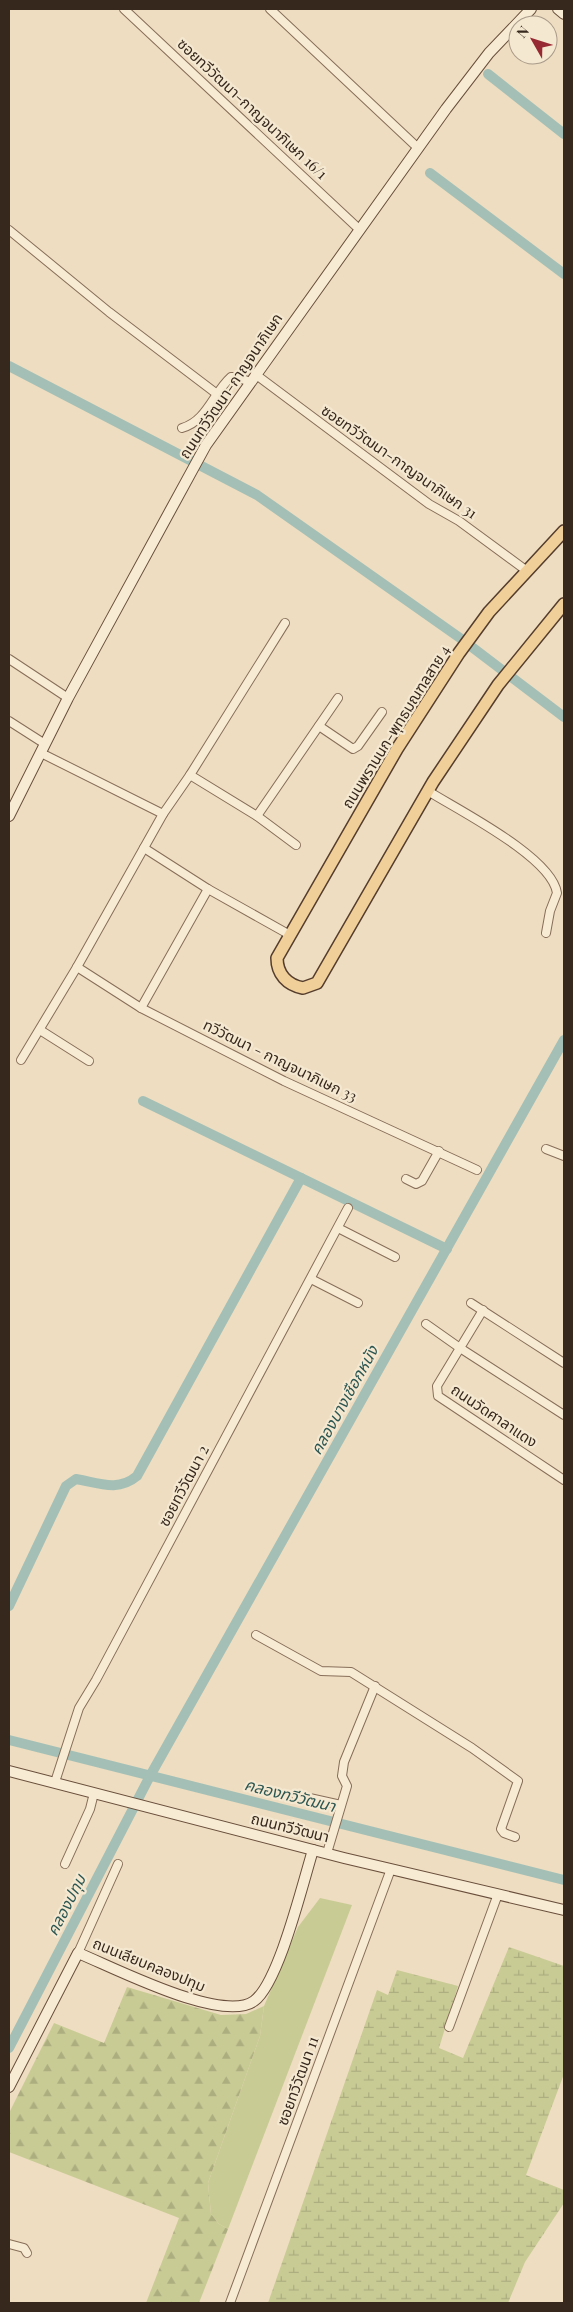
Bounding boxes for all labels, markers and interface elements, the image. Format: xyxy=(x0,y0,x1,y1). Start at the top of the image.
north arrow xyxy=(508,15,558,65)
text: N xyxy=(512,22,533,41)
street label: ซอยทวีวัฒนา-กาญจนาภิเษก 16/1 xyxy=(173,33,332,183)
street label: ถนนทวีวัฒนา-กาญจนาภิเษก xyxy=(174,309,286,462)
street label: ซอยทวีวัฒนา-กาญจนาภิเษก 31 xyxy=(318,400,482,523)
street label: ถนนพรานนก-พุทธมณฑลสาย 4 xyxy=(337,641,454,812)
street label: ทวีวัฒนา - กาญจนาภิเษก 33 xyxy=(200,1014,361,1106)
water label: คลองบางเชือกหนัง xyxy=(305,1340,383,1458)
street label: ถนนวัดศาลาแดง xyxy=(448,1379,542,1451)
street label: ซอยทวีวัฒนา 2 xyxy=(153,1441,213,1530)
water label: คลองทวีวัฒนา xyxy=(242,1773,339,1816)
street label: ถนนทวีวัฒนา xyxy=(249,1808,332,1846)
water label: คลองปทุม xyxy=(41,1870,91,1939)
street label: ถนนเลียบคลองปทุม xyxy=(90,1932,209,1996)
street label: ซอยทวีวัฒนา 11 xyxy=(272,2033,323,2128)

